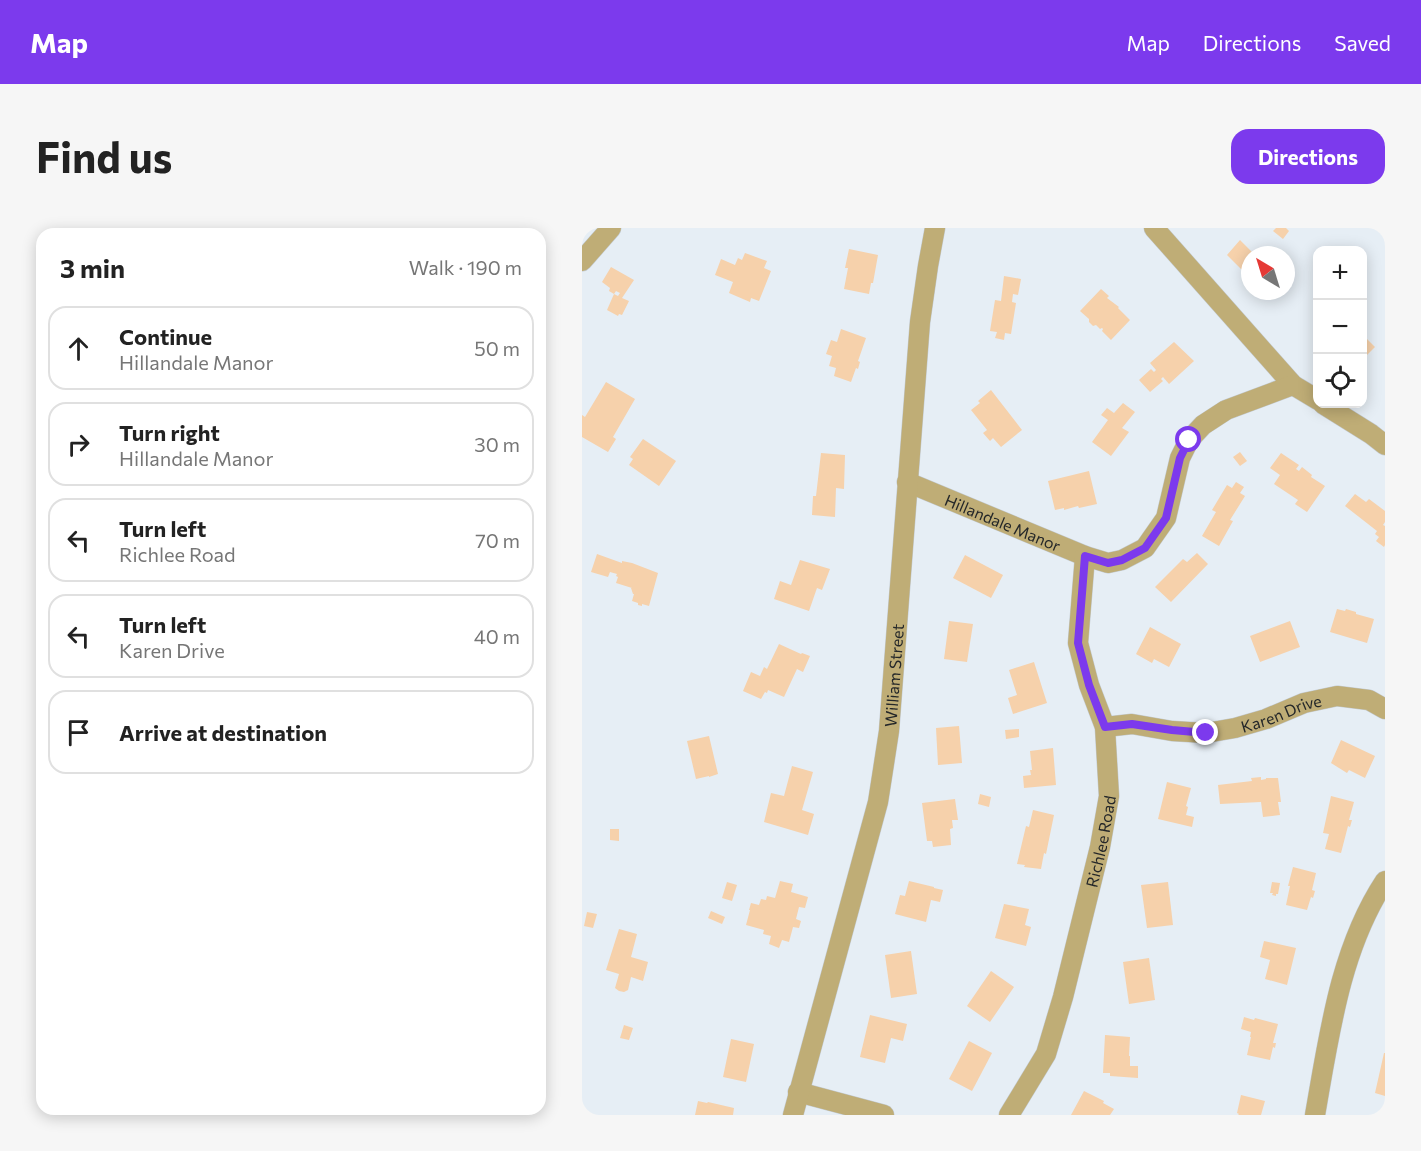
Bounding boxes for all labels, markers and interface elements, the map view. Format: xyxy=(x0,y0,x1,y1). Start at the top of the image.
text: Map xyxy=(30,25,88,59)
text: Map xyxy=(1127,30,1170,55)
text: Directions xyxy=(1203,30,1301,55)
text: Saved xyxy=(1334,30,1391,55)
button: Directions xyxy=(1231,129,1385,184)
text: Find us xyxy=(36,130,172,182)
north arrow xyxy=(1241,246,1295,300)
map controls xyxy=(1313,246,1367,408)
button: + xyxy=(1313,246,1367,300)
text: 3 min xyxy=(60,252,125,283)
text: Walk · 190 m xyxy=(409,255,522,279)
button: − xyxy=(1313,300,1367,354)
text: Continue xyxy=(119,323,212,350)
icon: ahead xyxy=(62,332,95,365)
text: 50 m xyxy=(474,336,520,360)
text: Hillandale Manor xyxy=(119,350,274,374)
button: locate xyxy=(1313,354,1367,408)
text: Turn right xyxy=(119,419,220,446)
route start xyxy=(1175,426,1201,452)
icon: right xyxy=(62,428,95,461)
text: 30 m xyxy=(474,432,520,456)
text: Hillandale Manor xyxy=(119,446,274,470)
street label: Hillandale Manor xyxy=(942,489,1064,555)
text: Turn left xyxy=(119,515,206,542)
icon: left xyxy=(62,524,95,557)
text: 70 m xyxy=(475,528,520,552)
text: Richlee Road xyxy=(119,542,236,566)
text: Turn left xyxy=(119,611,206,638)
icon: left xyxy=(62,620,95,653)
street label: William Street xyxy=(880,623,907,728)
text: 40 m xyxy=(474,624,520,648)
text: Karen Drive xyxy=(119,638,225,662)
street label: Karen Drive xyxy=(1239,690,1323,735)
icon: arrive xyxy=(62,716,95,749)
text: Arrive at destination xyxy=(119,719,327,746)
route end xyxy=(1192,719,1218,745)
street label: Richlee Road xyxy=(1081,794,1118,889)

